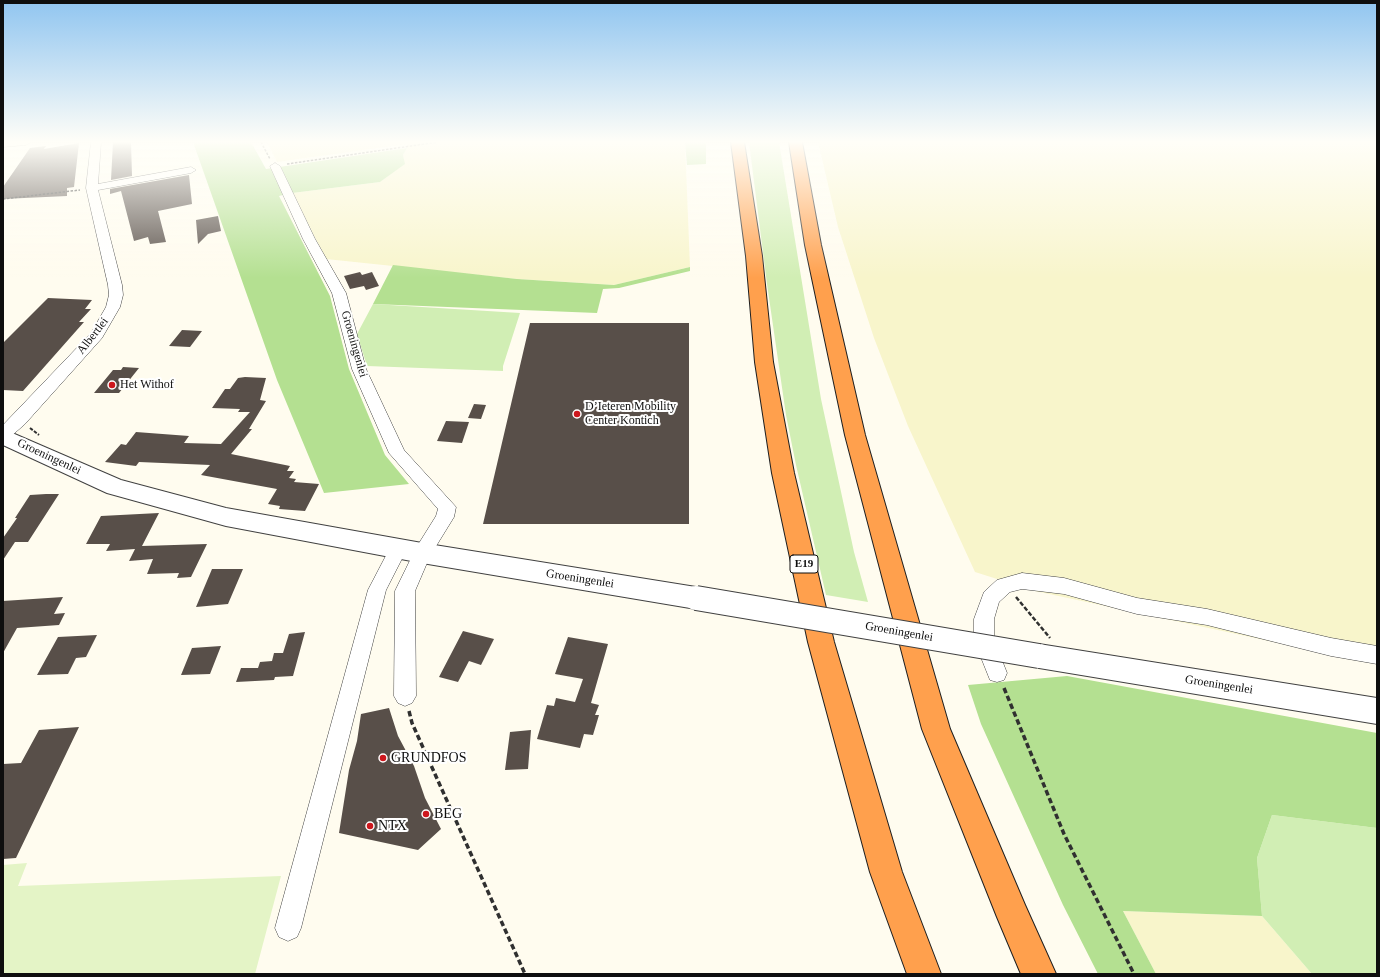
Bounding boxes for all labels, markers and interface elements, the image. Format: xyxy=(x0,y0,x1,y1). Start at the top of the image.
street label: Groeningenlei xyxy=(338,309,370,379)
street label: Albertlei xyxy=(74,315,112,357)
place label: Het Withof xyxy=(120,378,174,392)
marker: Het Withof xyxy=(107,380,117,390)
place label: D’Ieteren Mobility Center Kontich xyxy=(585,400,676,428)
marker: D’Ieteren Mobility Center Kontich xyxy=(572,409,582,419)
street label: Groeningenlei xyxy=(15,436,83,478)
road number: E19 xyxy=(790,555,818,573)
street label: Groeningenlei xyxy=(545,567,615,591)
street label: Groeningenlei xyxy=(864,619,934,645)
street label: Groeningenlei xyxy=(1184,673,1254,697)
place label: GRUNDFOS xyxy=(391,750,466,766)
marker: GRUNDFOS xyxy=(378,753,388,763)
place label: BEG xyxy=(434,806,462,822)
marker: BEG xyxy=(421,809,431,819)
place label: NTX xyxy=(378,818,407,834)
marker: NTX xyxy=(365,821,375,831)

